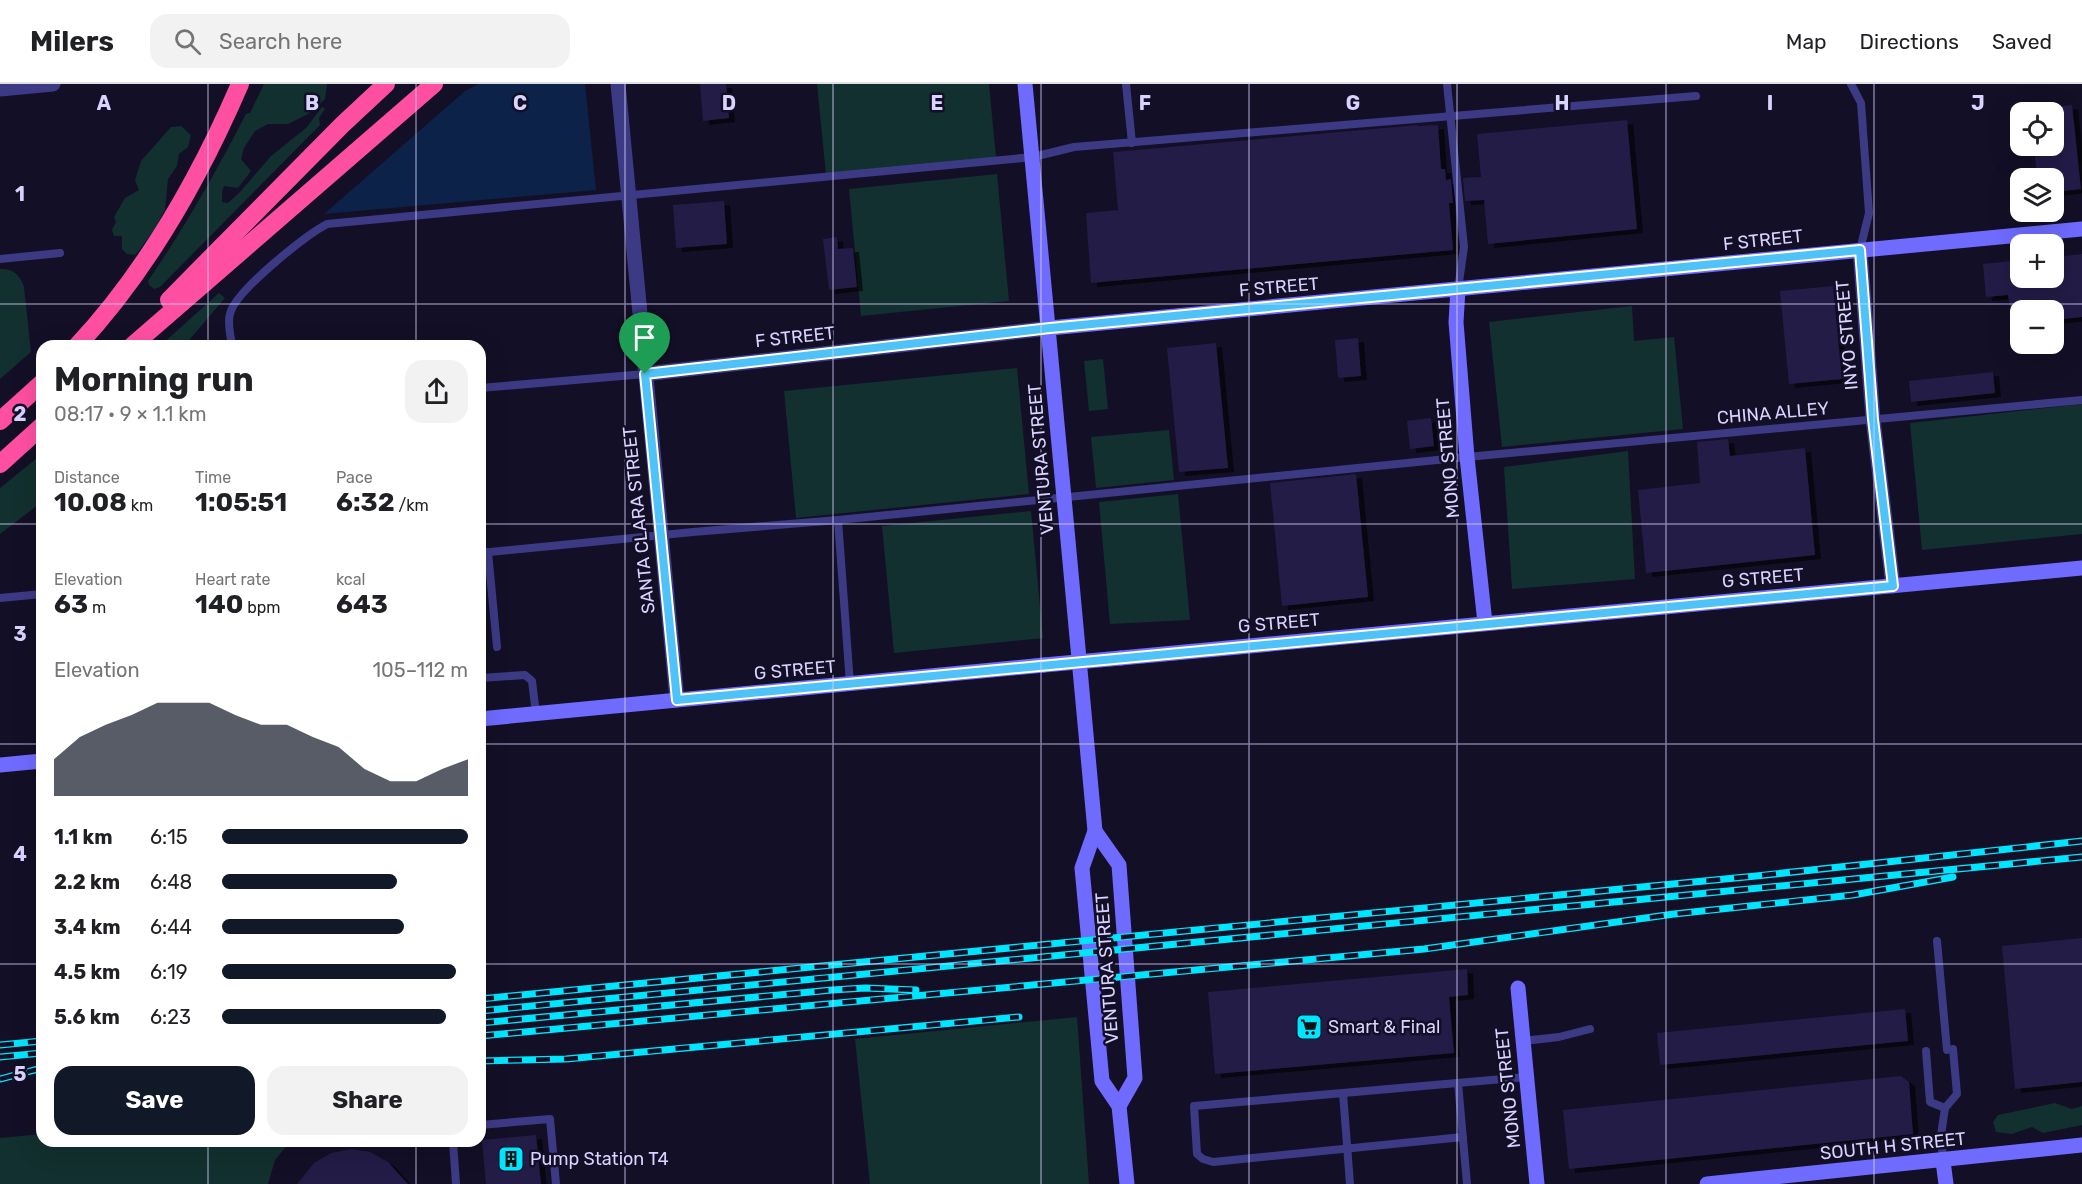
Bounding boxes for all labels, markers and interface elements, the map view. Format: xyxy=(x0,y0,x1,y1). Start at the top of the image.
search box xyxy=(150,14,570,68)
text: Milers xyxy=(30,25,114,58)
icon: search xyxy=(171,25,204,58)
text: Search here xyxy=(219,28,342,55)
text: Map xyxy=(1786,29,1827,54)
text: Directions xyxy=(1860,29,1959,54)
text: Saved xyxy=(1992,29,2052,54)
text: A xyxy=(97,91,112,115)
text: B xyxy=(305,91,319,115)
text: C xyxy=(513,91,527,115)
text: D xyxy=(722,91,736,115)
text: E xyxy=(931,91,943,115)
text: F xyxy=(1139,91,1151,115)
text: G xyxy=(1346,91,1360,115)
text: H xyxy=(1555,91,1569,115)
text: I xyxy=(1767,91,1773,115)
text: J xyxy=(1971,91,1985,115)
map controls xyxy=(2010,102,2064,354)
button: locate xyxy=(2010,102,2064,156)
button: layers xyxy=(2010,168,2064,222)
text: 1 xyxy=(15,182,25,206)
street label: F STREET xyxy=(1722,225,1804,255)
button: + xyxy=(2010,234,2064,288)
street label: F STREET xyxy=(1238,273,1320,301)
street label: INYO STREET xyxy=(1831,279,1863,391)
button: − xyxy=(2010,300,2064,354)
pin xyxy=(619,312,670,374)
icon: arrive xyxy=(628,321,661,354)
street label: F STREET xyxy=(754,322,836,352)
text: Morning run xyxy=(54,360,254,399)
button: share xyxy=(405,360,468,423)
street label: VENTURA STREET xyxy=(1023,383,1059,535)
street label: MONO STREET xyxy=(1432,397,1464,519)
street label: CHINA ALLEY xyxy=(1716,397,1830,429)
text: 2 xyxy=(14,402,27,426)
text: 08:17 · 9 × 1.1 km xyxy=(54,402,206,426)
street label: SANTA CLARA STREET xyxy=(618,425,660,615)
text: Distance xyxy=(54,468,120,487)
text: Time xyxy=(195,468,231,487)
text: Pace xyxy=(336,468,373,487)
text: 10.08 xyxy=(54,487,127,518)
text: 1:05:51 xyxy=(195,487,287,518)
text: 6:32 xyxy=(336,487,395,518)
text: km xyxy=(127,496,153,515)
text: /km xyxy=(395,496,429,515)
street label: G STREET xyxy=(1721,563,1805,593)
text: Elevation xyxy=(54,570,123,589)
text: Heart rate xyxy=(195,570,270,589)
text: kcal xyxy=(336,570,365,589)
text: 63 xyxy=(54,589,88,620)
text: 140 xyxy=(195,589,243,620)
text: 643 xyxy=(336,589,388,620)
text: m xyxy=(88,598,106,617)
text: bpm xyxy=(243,598,281,617)
street label: G STREET xyxy=(1237,608,1321,638)
text: 3 xyxy=(13,622,27,646)
street label: G STREET xyxy=(753,655,837,685)
text: Elevation xyxy=(54,658,140,682)
text: 105–112 m xyxy=(373,658,468,682)
text: 1.1 km xyxy=(54,825,113,849)
text: 6:15 xyxy=(150,825,188,849)
text: 4 xyxy=(13,842,27,866)
text: 2.2 km xyxy=(54,870,120,894)
text: 6:48 xyxy=(150,870,192,894)
street label: VENTURA STREET xyxy=(1091,892,1123,1044)
text: 3.4 km xyxy=(54,915,121,939)
text: 6:44 xyxy=(150,915,192,939)
text: 4.5 km xyxy=(54,960,120,984)
text: 6:19 xyxy=(150,960,188,984)
text: 5.6 km xyxy=(54,1005,120,1029)
text: 6:23 xyxy=(150,1005,191,1029)
supermarket icon: Smart & Final xyxy=(1294,1012,1324,1042)
place label: Smart & Final xyxy=(1328,1016,1440,1038)
street label: MONO STREET xyxy=(1491,1027,1525,1149)
text: 5 xyxy=(14,1062,27,1086)
button: Save xyxy=(54,1066,255,1135)
button: Share xyxy=(267,1066,468,1135)
street label: SOUTH H STREET xyxy=(1819,1127,1967,1165)
building icon: Pump Station T4 xyxy=(496,1144,526,1174)
place label: Pump Station T4 xyxy=(530,1148,669,1170)

